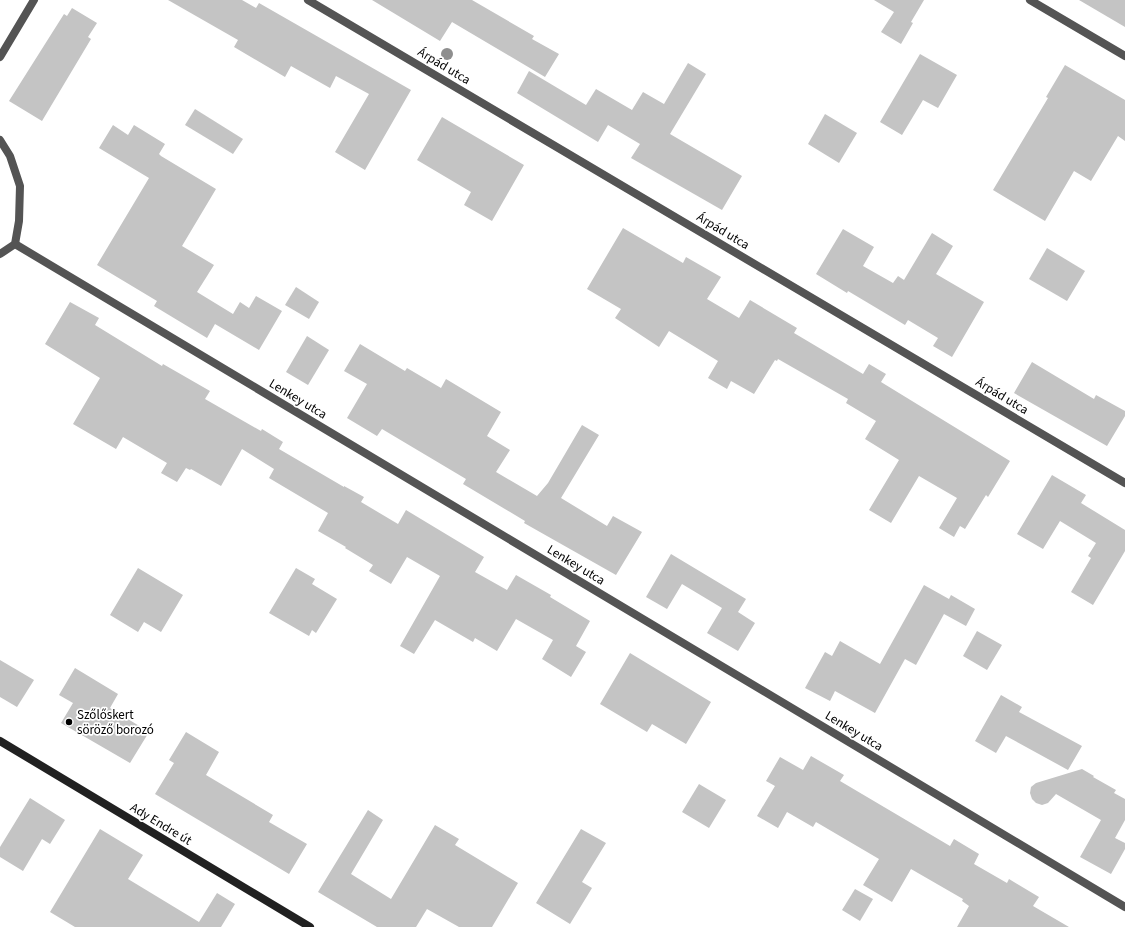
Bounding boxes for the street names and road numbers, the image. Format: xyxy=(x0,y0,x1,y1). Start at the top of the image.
street label: Árpád utca xyxy=(414,43,474,89)
street label: Árpád utca xyxy=(693,208,753,254)
street label: Árpád utca xyxy=(972,373,1032,419)
street label: Lenkey utca xyxy=(266,375,330,423)
street label: Lenkey utca xyxy=(544,541,608,589)
street label: Lenkey utca xyxy=(822,707,886,755)
street label: Ady Endre út xyxy=(127,799,196,850)

